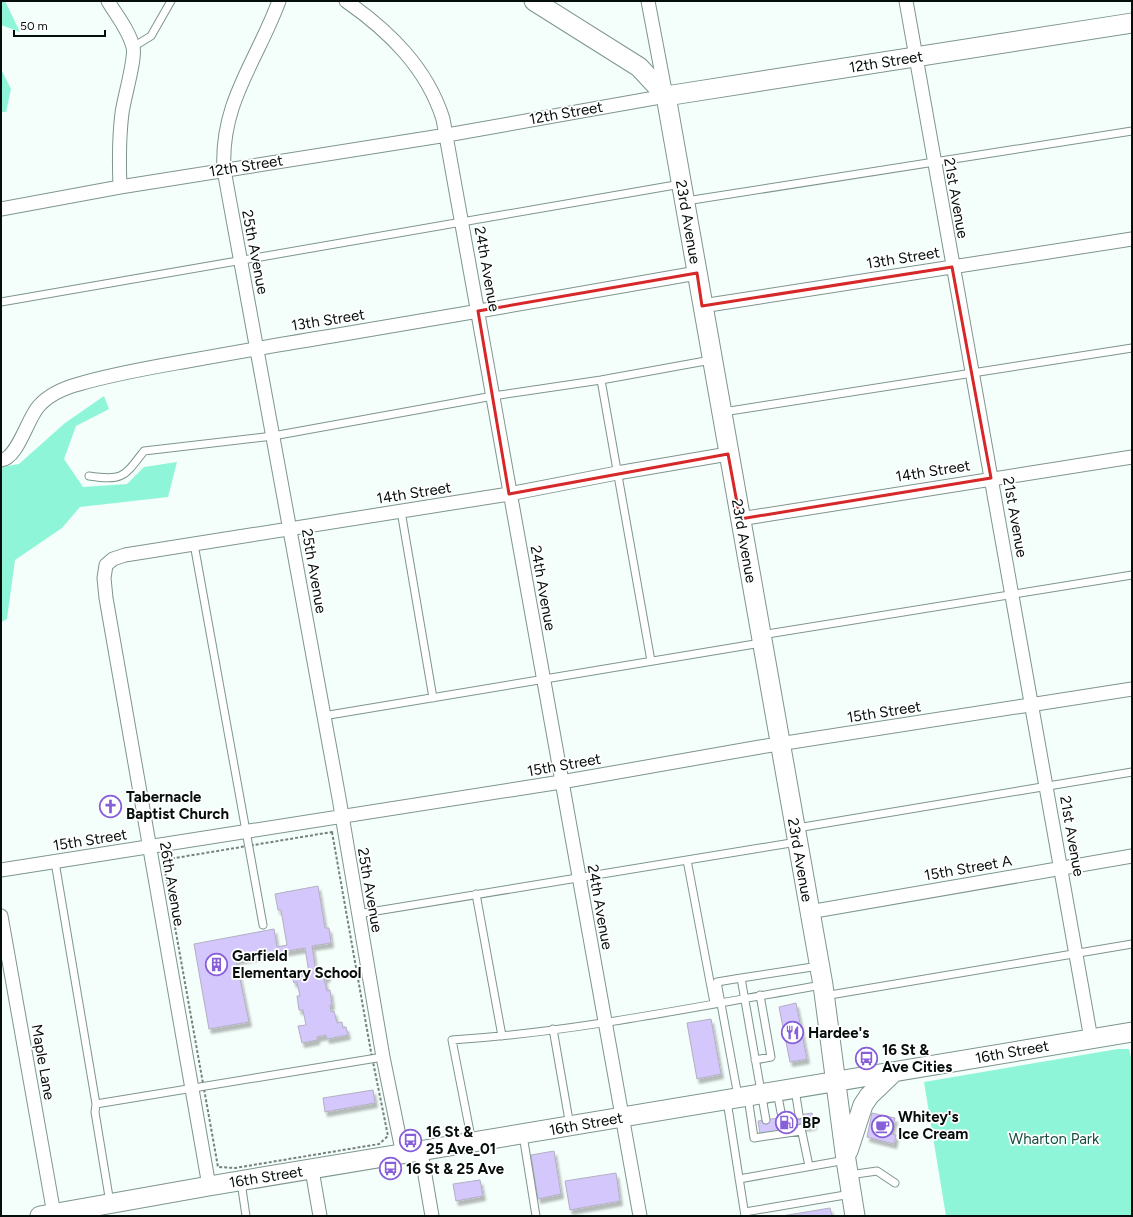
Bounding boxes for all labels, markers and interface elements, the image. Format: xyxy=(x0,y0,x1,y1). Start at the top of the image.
scale bar xyxy=(14,12,105,38)
text: 50 m xyxy=(20,19,48,33)
street label: 12th Street xyxy=(848,47,924,77)
street label: 12th Street xyxy=(528,98,604,128)
street label: 12th Street xyxy=(208,151,284,181)
street label: 21st Avenue xyxy=(940,156,972,240)
street label: 23rd Avenue xyxy=(672,179,704,265)
street label: 25th Avenue xyxy=(238,208,272,296)
street label: 24th Avenue xyxy=(471,225,503,313)
street label: 13th Street xyxy=(865,243,941,273)
street label: 13th Street xyxy=(290,305,366,335)
street label: 14th Street xyxy=(894,456,972,486)
street label: 21st Avenue xyxy=(999,475,1031,559)
street label: 14th Street xyxy=(375,478,453,508)
street label: 23rd Avenue xyxy=(728,498,760,584)
street label: 25th Avenue xyxy=(298,527,330,615)
street label: 24th Avenue xyxy=(527,544,559,632)
street label: 15th Street xyxy=(846,697,923,727)
street label: 15th Street xyxy=(526,750,603,780)
place label: Tabernacle Baptist Church xyxy=(126,788,229,823)
church icon: Tabernacle Baptist Church xyxy=(98,793,124,819)
street label: 21st Avenue xyxy=(1056,794,1088,878)
street label: 23rd Avenue xyxy=(784,817,816,903)
street label: 15th Street xyxy=(52,825,129,855)
street label: 26th Avenue xyxy=(156,840,188,928)
street label: 25th Avenue xyxy=(354,846,386,934)
street label: 15th Street A xyxy=(923,851,1013,885)
street label: 24th Avenue xyxy=(584,863,616,951)
place label: Garfield Elementary School xyxy=(232,947,362,982)
building icon: Garfield Elementary School xyxy=(204,952,230,978)
restaurant icon: Hardee's xyxy=(780,1020,806,1046)
street label: Maple Lane xyxy=(28,1023,58,1101)
place label: Hardee's xyxy=(808,1024,869,1042)
street label: 16th Street xyxy=(974,1037,1051,1067)
place label: 16 St & Ave Cities xyxy=(882,1041,952,1076)
bus stop icon: 16 St & Ave Cities xyxy=(854,1046,880,1072)
place label: Whitey's Ice Cream xyxy=(898,1108,968,1143)
street label: 16th Street xyxy=(548,1109,625,1139)
fuel station icon: BP xyxy=(773,1110,799,1136)
cafe icon: Whitey's Ice Cream xyxy=(869,1113,895,1139)
place label: BP xyxy=(802,1114,820,1132)
place label: 16 St & 25 Ave_01 xyxy=(426,1123,496,1158)
bus stop icon: 16 St & 25 Ave_01 xyxy=(397,1128,423,1154)
park label: Wharton Park xyxy=(1009,1130,1100,1148)
bus stop icon: 16 St & 25 Ave xyxy=(378,1156,404,1182)
place label: 16 St & 25 Ave xyxy=(406,1160,505,1178)
street label: 16th Street xyxy=(228,1162,304,1192)

